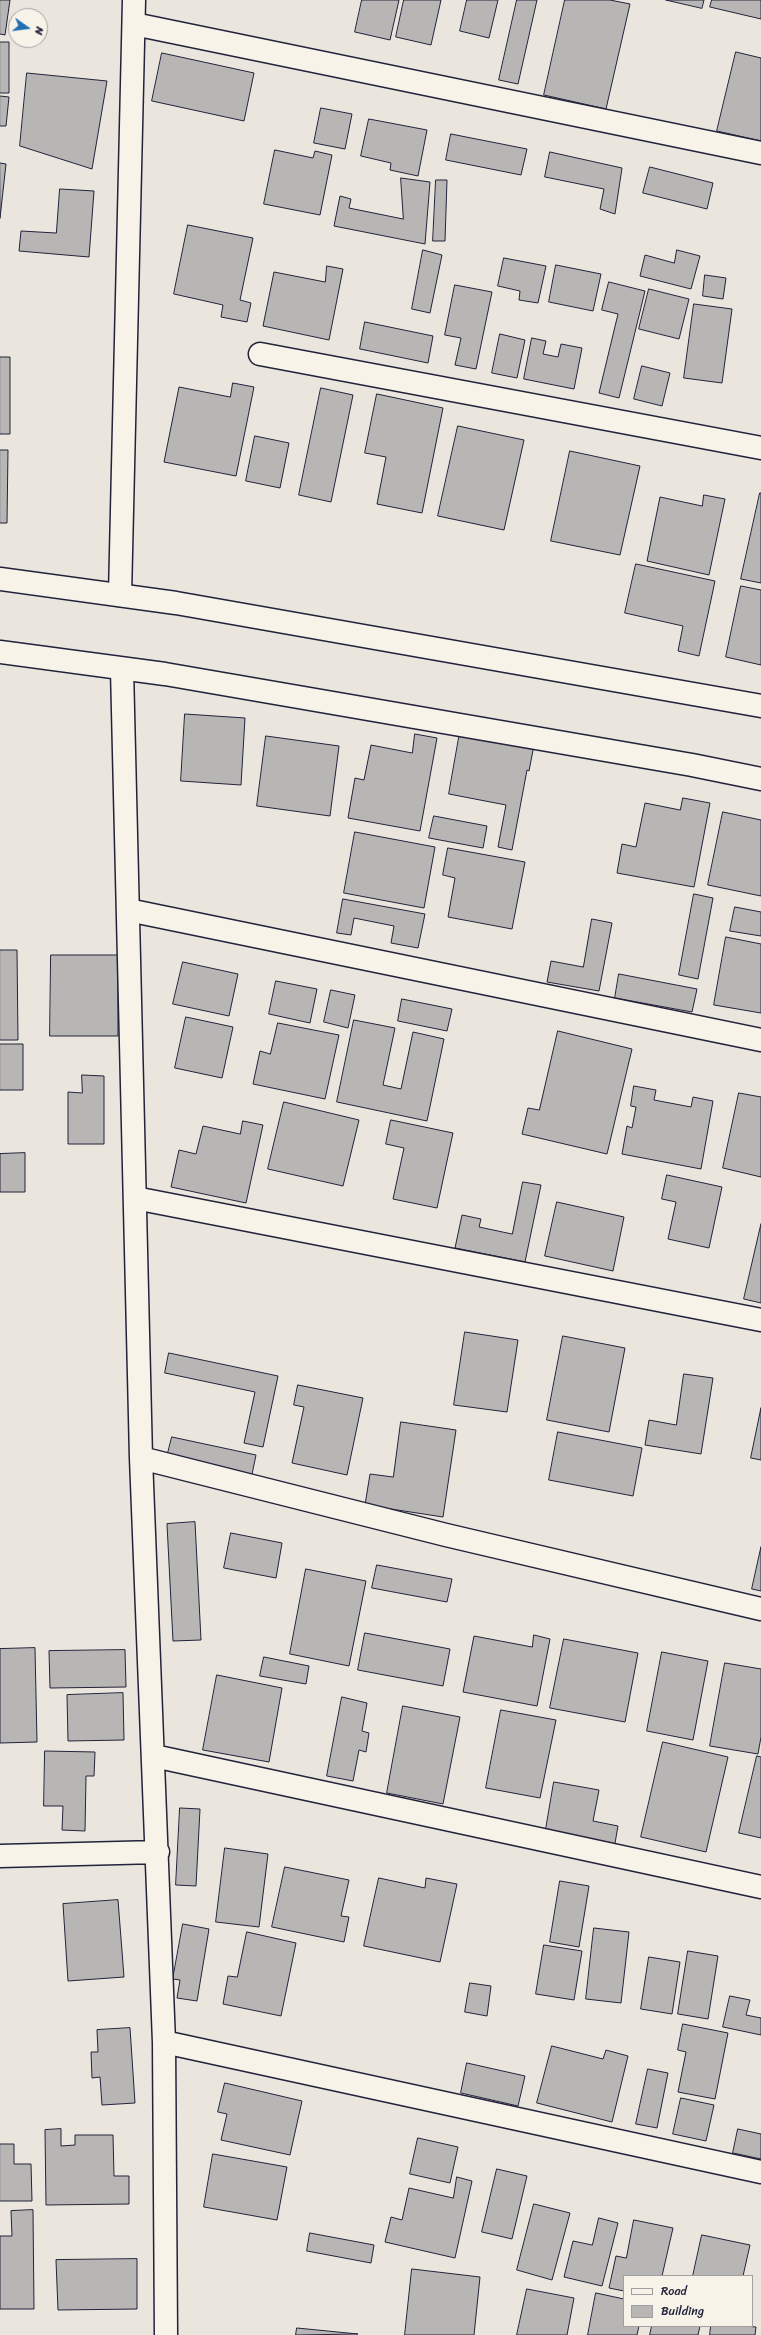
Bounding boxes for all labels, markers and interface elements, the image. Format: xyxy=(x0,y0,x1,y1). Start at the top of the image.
north arrow xyxy=(8,8,48,48)
text: N xyxy=(29,25,49,37)
legend xyxy=(623,2275,753,2327)
text: Road xyxy=(661,2280,687,2302)
text: Building xyxy=(661,2300,704,2322)

